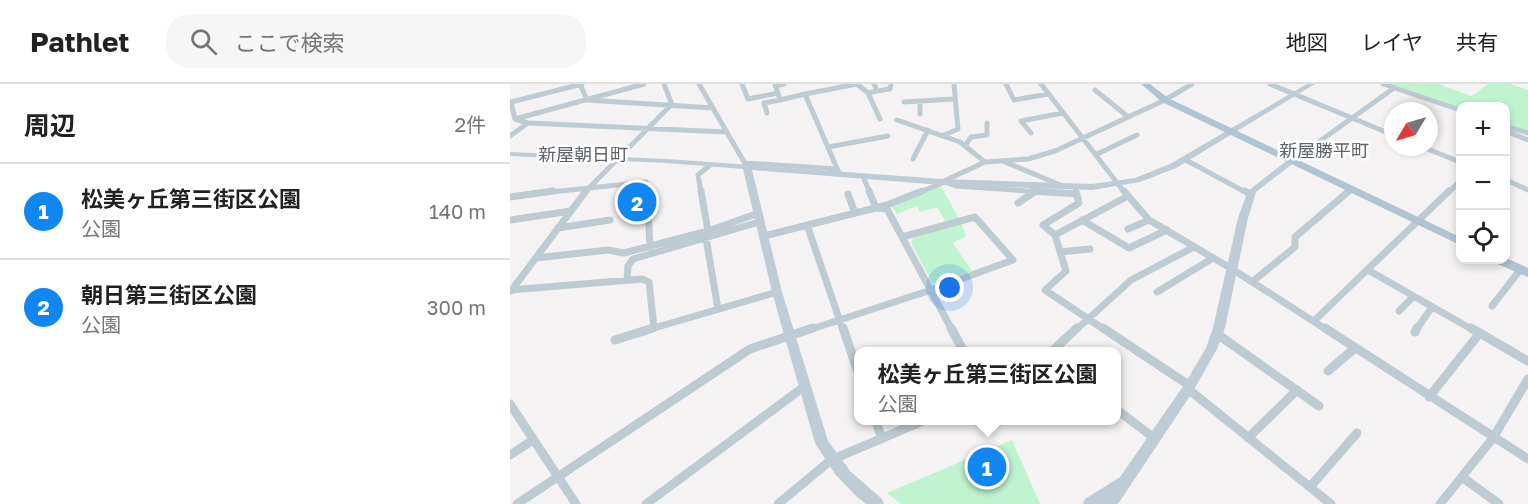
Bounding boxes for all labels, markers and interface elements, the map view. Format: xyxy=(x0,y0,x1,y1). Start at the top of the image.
search box xyxy=(166,14,586,68)
text: Pathlet xyxy=(30,25,130,58)
icon: search xyxy=(187,25,220,58)
text: ここで検索 xyxy=(235,29,345,56)
text: 地図 xyxy=(1286,29,1328,55)
text: レイヤ xyxy=(1361,29,1423,55)
text: 共有 xyxy=(1456,29,1498,55)
north arrow xyxy=(1384,102,1438,156)
map controls xyxy=(1456,102,1510,264)
button: + xyxy=(1456,102,1510,156)
text: 周辺 xyxy=(24,110,76,141)
text: 2件 xyxy=(454,112,486,136)
district label: 新屋勝平町 xyxy=(1279,139,1369,161)
district label: 新屋朝日町 xyxy=(538,143,628,165)
button: − xyxy=(1456,156,1510,210)
pin: 2 xyxy=(618,180,656,224)
text: 松美ヶ丘第三街区公園 xyxy=(81,185,301,212)
text: 1 xyxy=(38,199,49,223)
text: 140 m xyxy=(429,199,486,223)
button: locate xyxy=(1456,210,1510,264)
text: 公園 xyxy=(81,216,121,240)
your location xyxy=(935,273,964,302)
text: 朝日第三街区公園 xyxy=(81,281,257,308)
text: 2 xyxy=(37,295,50,319)
text: 300 m xyxy=(427,295,486,319)
text: 公園 xyxy=(81,312,121,336)
popup xyxy=(854,347,1121,425)
text: 松美ヶ丘第三街区公園 xyxy=(877,360,1098,387)
text: 公園 xyxy=(877,391,917,415)
pin: 1 xyxy=(968,444,1006,490)

